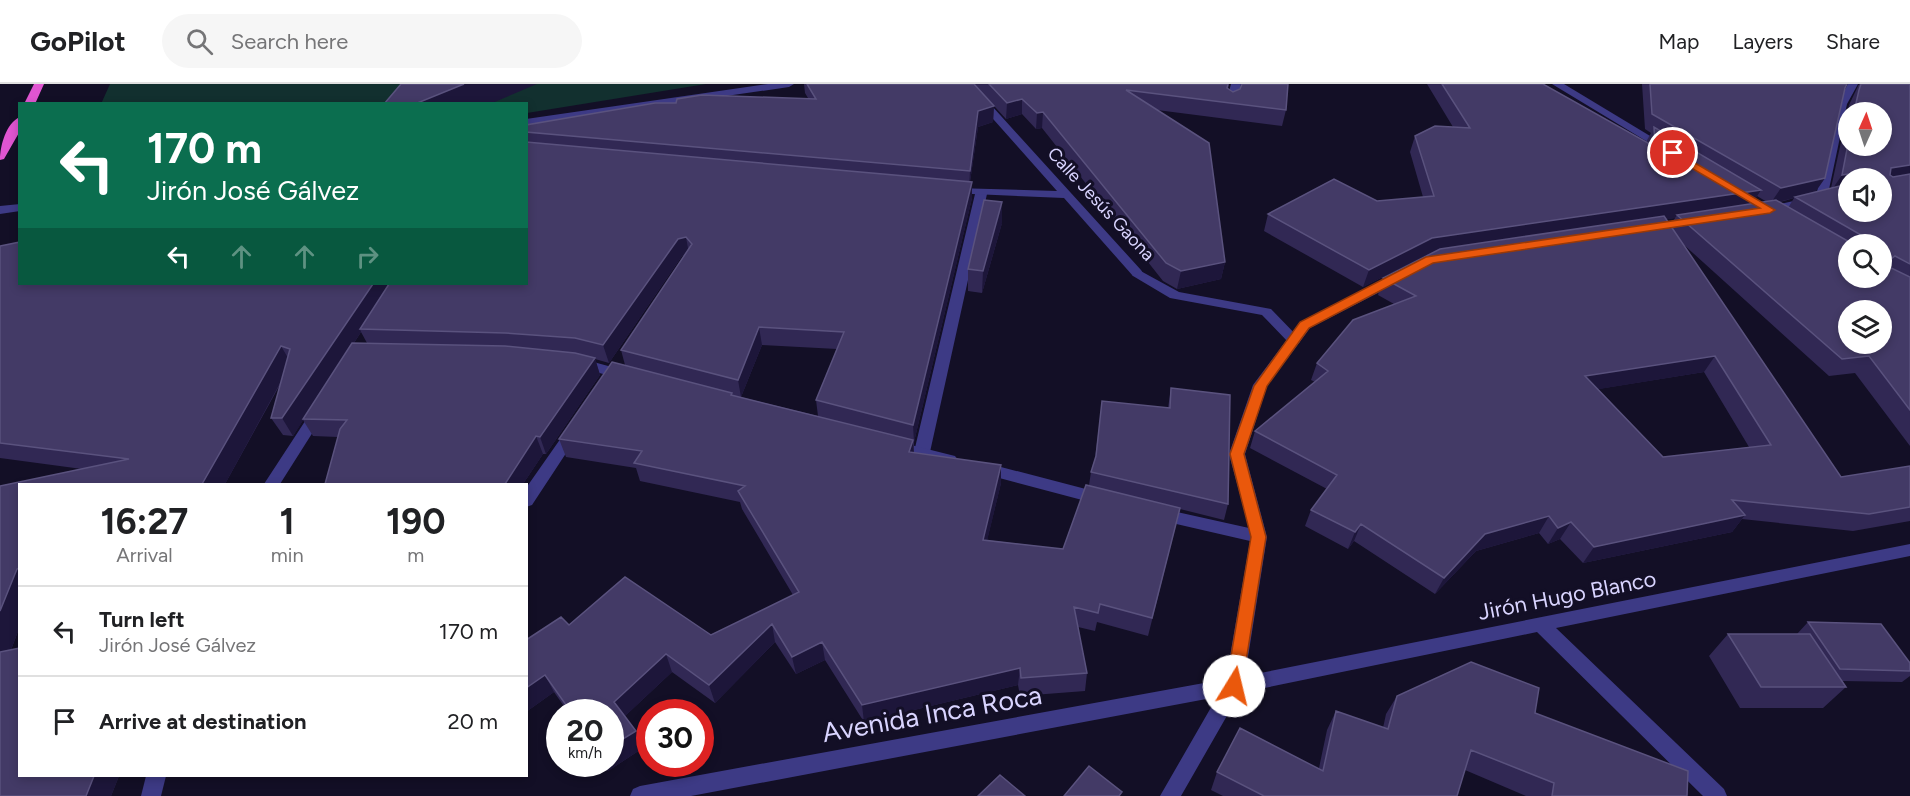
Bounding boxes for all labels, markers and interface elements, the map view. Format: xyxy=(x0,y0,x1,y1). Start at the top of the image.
search box xyxy=(162,14,582,68)
text: GoPilot xyxy=(30,24,126,58)
icon: search xyxy=(183,25,216,58)
text: Search here xyxy=(231,28,348,55)
text: Map xyxy=(1659,29,1699,54)
text: Layers xyxy=(1732,29,1793,54)
text: Share xyxy=(1826,29,1880,54)
north arrow xyxy=(1838,102,1892,156)
map controls xyxy=(1838,102,1892,354)
text: 170 m xyxy=(147,123,262,174)
icon: left xyxy=(48,126,126,204)
pin xyxy=(1647,127,1698,178)
icon: arrive xyxy=(1656,136,1689,169)
street label: Calle Jesús Gaona xyxy=(1043,143,1159,265)
button: sound xyxy=(1838,168,1892,222)
text: Jirón José Gálvez xyxy=(147,174,359,207)
button: search xyxy=(1838,234,1892,288)
icon: left xyxy=(162,240,195,273)
icon: ahead xyxy=(225,240,258,273)
icon: ahead xyxy=(288,240,321,273)
icon: right xyxy=(351,240,384,273)
button: layers xyxy=(1838,300,1892,354)
text: 16:27 xyxy=(100,500,188,543)
text: 1 xyxy=(280,500,295,543)
text: 190 xyxy=(386,500,445,543)
text: Arrival xyxy=(116,543,173,567)
text: min xyxy=(271,543,304,567)
text: m xyxy=(407,543,424,567)
street label: Jirón Hugo Blanco xyxy=(1476,565,1658,626)
text: Turn left xyxy=(99,606,185,633)
icon: left xyxy=(48,615,81,648)
text: 170 m xyxy=(439,618,498,645)
text: Jirón José Gálvez xyxy=(99,633,256,657)
position arrow xyxy=(1202,654,1266,718)
street label: Avenida Inca Roca xyxy=(820,678,1044,749)
speed limit sign: 30 xyxy=(636,699,714,777)
icon: arrive xyxy=(48,705,81,738)
text: Arrive at destination xyxy=(99,708,307,735)
text: 20 m xyxy=(447,708,498,735)
text: 20 xyxy=(567,712,603,749)
text: km/h xyxy=(568,744,602,762)

